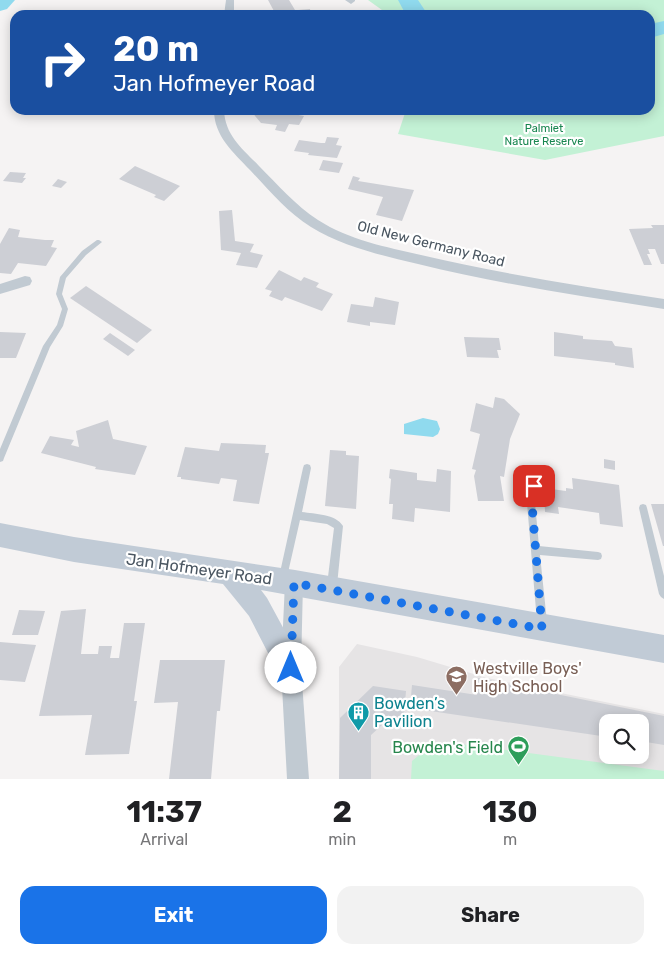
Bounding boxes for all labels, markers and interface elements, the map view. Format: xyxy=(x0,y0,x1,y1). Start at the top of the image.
text: 20 m xyxy=(113,28,199,70)
icon: right xyxy=(30,30,95,95)
text: Jan Hofmeyer Road xyxy=(113,70,315,97)
park label: Palmiet Nature Reserve xyxy=(505,122,583,148)
street label: Old New Germany Road xyxy=(355,217,507,271)
pin xyxy=(513,465,555,507)
icon: arrive xyxy=(520,472,548,500)
street label: Jan Hofmeyer Road xyxy=(125,549,273,589)
position arrow xyxy=(264,641,316,693)
place label: Westville Boys' High School xyxy=(473,659,582,696)
school or university icon: Westville Boys' High School xyxy=(445,665,469,696)
place label: Bowden’s Pavilion xyxy=(374,694,445,731)
building icon: Bowden’s Pavilion xyxy=(346,700,370,731)
map controls xyxy=(599,714,649,764)
button: search xyxy=(599,714,649,764)
sports icon: Bowden's Field xyxy=(507,735,531,766)
place label: Bowden's Field xyxy=(392,738,503,757)
text: 11:37 xyxy=(126,794,202,830)
text: 2 xyxy=(332,794,352,830)
text: 130 xyxy=(483,794,538,830)
text: Arrival xyxy=(140,830,188,849)
text: min xyxy=(328,830,356,849)
text: m xyxy=(503,830,517,849)
button: Exit xyxy=(20,886,327,944)
button: Share xyxy=(337,886,644,944)

